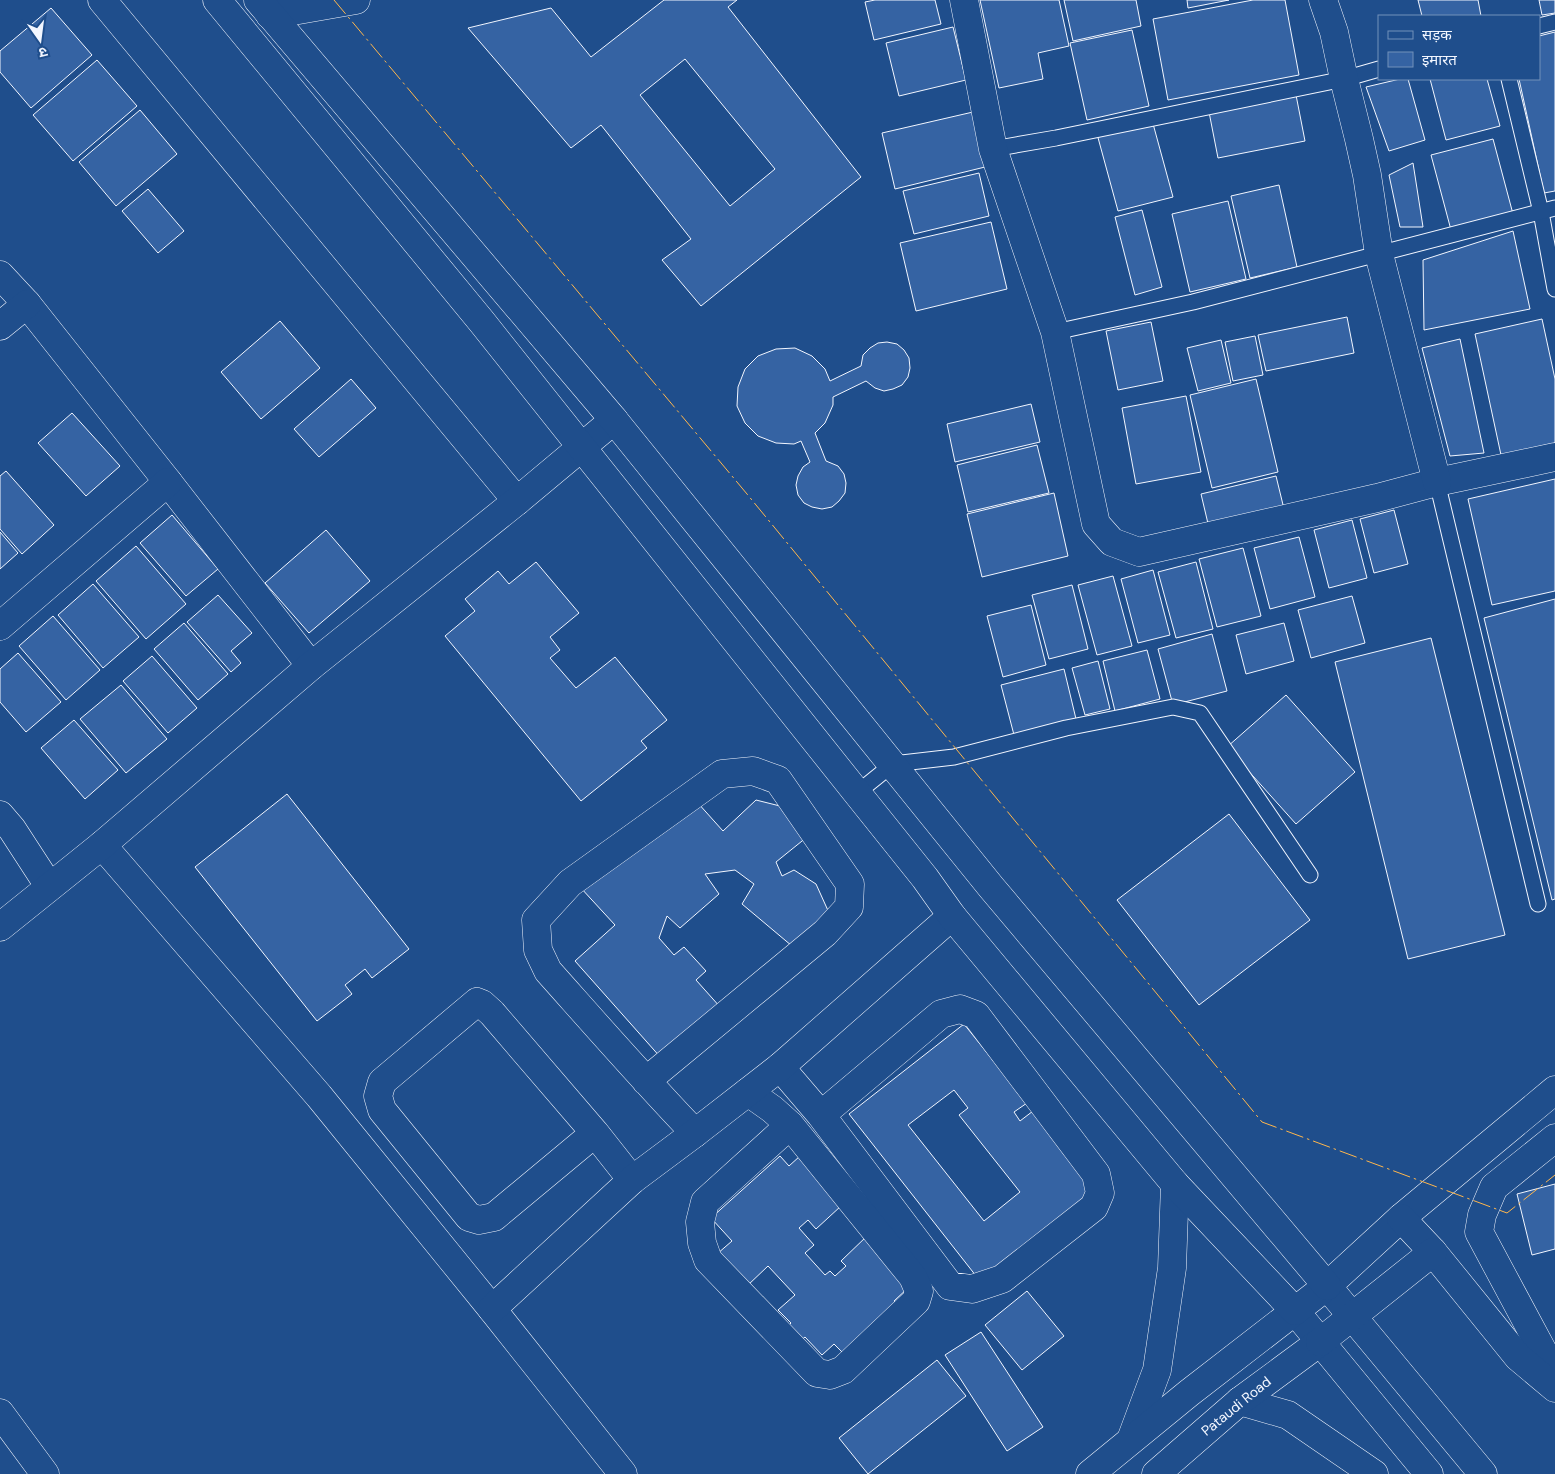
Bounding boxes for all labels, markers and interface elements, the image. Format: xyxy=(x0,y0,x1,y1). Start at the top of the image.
north arrow xyxy=(15,15,65,65)
legend xyxy=(1378,15,1540,80)
text: सड़क xyxy=(1422,25,1452,45)
text: उ xyxy=(36,43,49,63)
text: इमारत xyxy=(1422,50,1457,70)
street label: Pataudi Road xyxy=(1197,1372,1275,1440)

